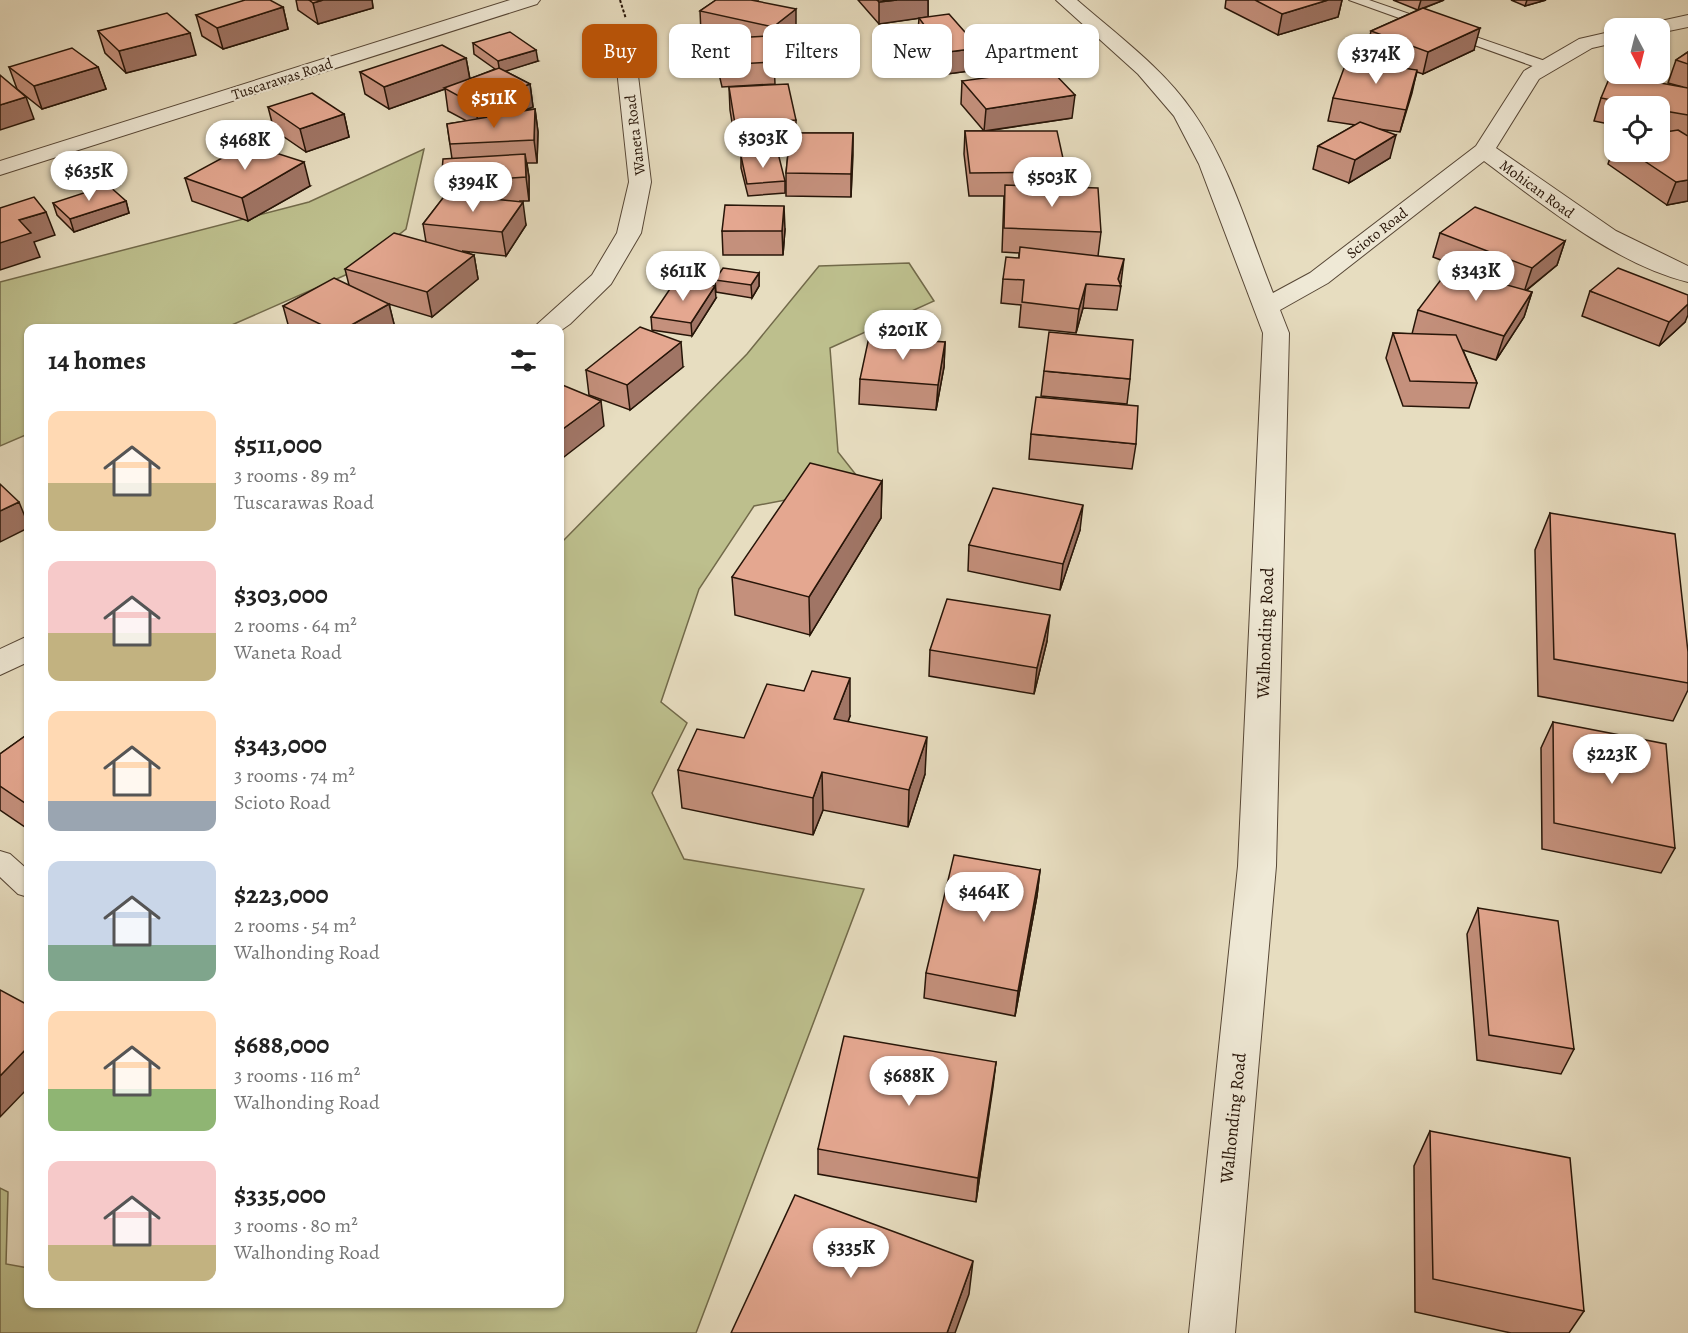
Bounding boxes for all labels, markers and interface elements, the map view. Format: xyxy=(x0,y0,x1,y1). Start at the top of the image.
north arrow xyxy=(1604,18,1670,84)
map controls xyxy=(1604,18,1670,162)
chip: Buy xyxy=(582,24,657,78)
chip: Rent xyxy=(669,24,751,78)
chip: Filters xyxy=(763,24,860,78)
chip: New xyxy=(872,24,952,78)
chip: Apartment xyxy=(964,24,1099,78)
pin: $374K xyxy=(1334,34,1418,85)
text: $374K xyxy=(1352,40,1401,67)
street label: Tuscarawas Road xyxy=(229,53,336,105)
pin: $511K xyxy=(452,78,536,129)
text: $511K xyxy=(471,84,517,111)
street label: Waneta Road xyxy=(620,93,650,177)
button: locate xyxy=(1604,96,1670,162)
pin: $303K xyxy=(721,118,805,169)
pin: $468K xyxy=(203,120,287,171)
text: $303K xyxy=(738,124,788,151)
text: $468K xyxy=(220,126,270,153)
pin: $635K xyxy=(47,151,131,202)
street label: Mohican Road xyxy=(1496,155,1579,223)
text: $635K xyxy=(65,157,113,184)
pin: $503K xyxy=(1010,157,1094,208)
pin: $394K xyxy=(431,162,515,213)
text: $503K xyxy=(1027,163,1077,190)
text: $394K xyxy=(448,168,498,195)
street label: Scioto Road xyxy=(1342,202,1412,263)
pin: $611K xyxy=(641,251,725,302)
pin: $343K xyxy=(1434,251,1518,302)
text: $611K xyxy=(660,257,706,284)
text: $343K xyxy=(1451,257,1501,284)
pin: $201K xyxy=(861,310,945,361)
text: $201K xyxy=(878,316,928,343)
text: 14 homes xyxy=(48,343,146,378)
icon: filters xyxy=(507,344,540,377)
text: $511,000 xyxy=(234,427,322,462)
icon: home xyxy=(96,435,168,507)
text: 3 rooms · 89 m² xyxy=(234,462,356,489)
text: Tuscarawas Road xyxy=(234,489,374,516)
street label: Walhonding Road xyxy=(1251,567,1279,700)
text: $303,000 xyxy=(234,577,328,612)
icon: home xyxy=(96,585,168,657)
text: 2 rooms · 64 m² xyxy=(234,612,357,639)
text: Waneta Road xyxy=(234,639,342,666)
text: $343,000 xyxy=(234,727,327,762)
pin: $223K xyxy=(1570,734,1654,785)
icon: home xyxy=(96,735,168,807)
text: $223K xyxy=(1587,740,1637,767)
text: 3 rooms · 74 m² xyxy=(234,762,355,789)
text: Scioto Road xyxy=(234,789,330,816)
pin: $464K xyxy=(942,872,1026,923)
text: $223,000 xyxy=(234,877,329,912)
text: $464K xyxy=(959,878,1009,905)
icon: home xyxy=(96,885,168,957)
text: 2 rooms · 54 m² xyxy=(234,912,356,939)
text: Walhonding Road xyxy=(234,939,380,966)
text: $688,000 xyxy=(234,1027,329,1062)
icon: home xyxy=(96,1035,168,1107)
street label: Walhonding Road xyxy=(1214,1051,1252,1186)
pin: $688K xyxy=(867,1056,951,1107)
text: 3 rooms · 116 m² xyxy=(234,1062,360,1089)
text: $688K xyxy=(884,1062,935,1089)
text: Walhonding Road xyxy=(234,1089,380,1116)
text: $335,000 xyxy=(234,1177,326,1212)
icon: home xyxy=(96,1185,168,1257)
text: 3 rooms · 80 m² xyxy=(234,1212,358,1239)
pin: $335K xyxy=(809,1228,893,1279)
text: $335K xyxy=(827,1234,875,1261)
text: Walhonding Road xyxy=(234,1239,380,1266)

